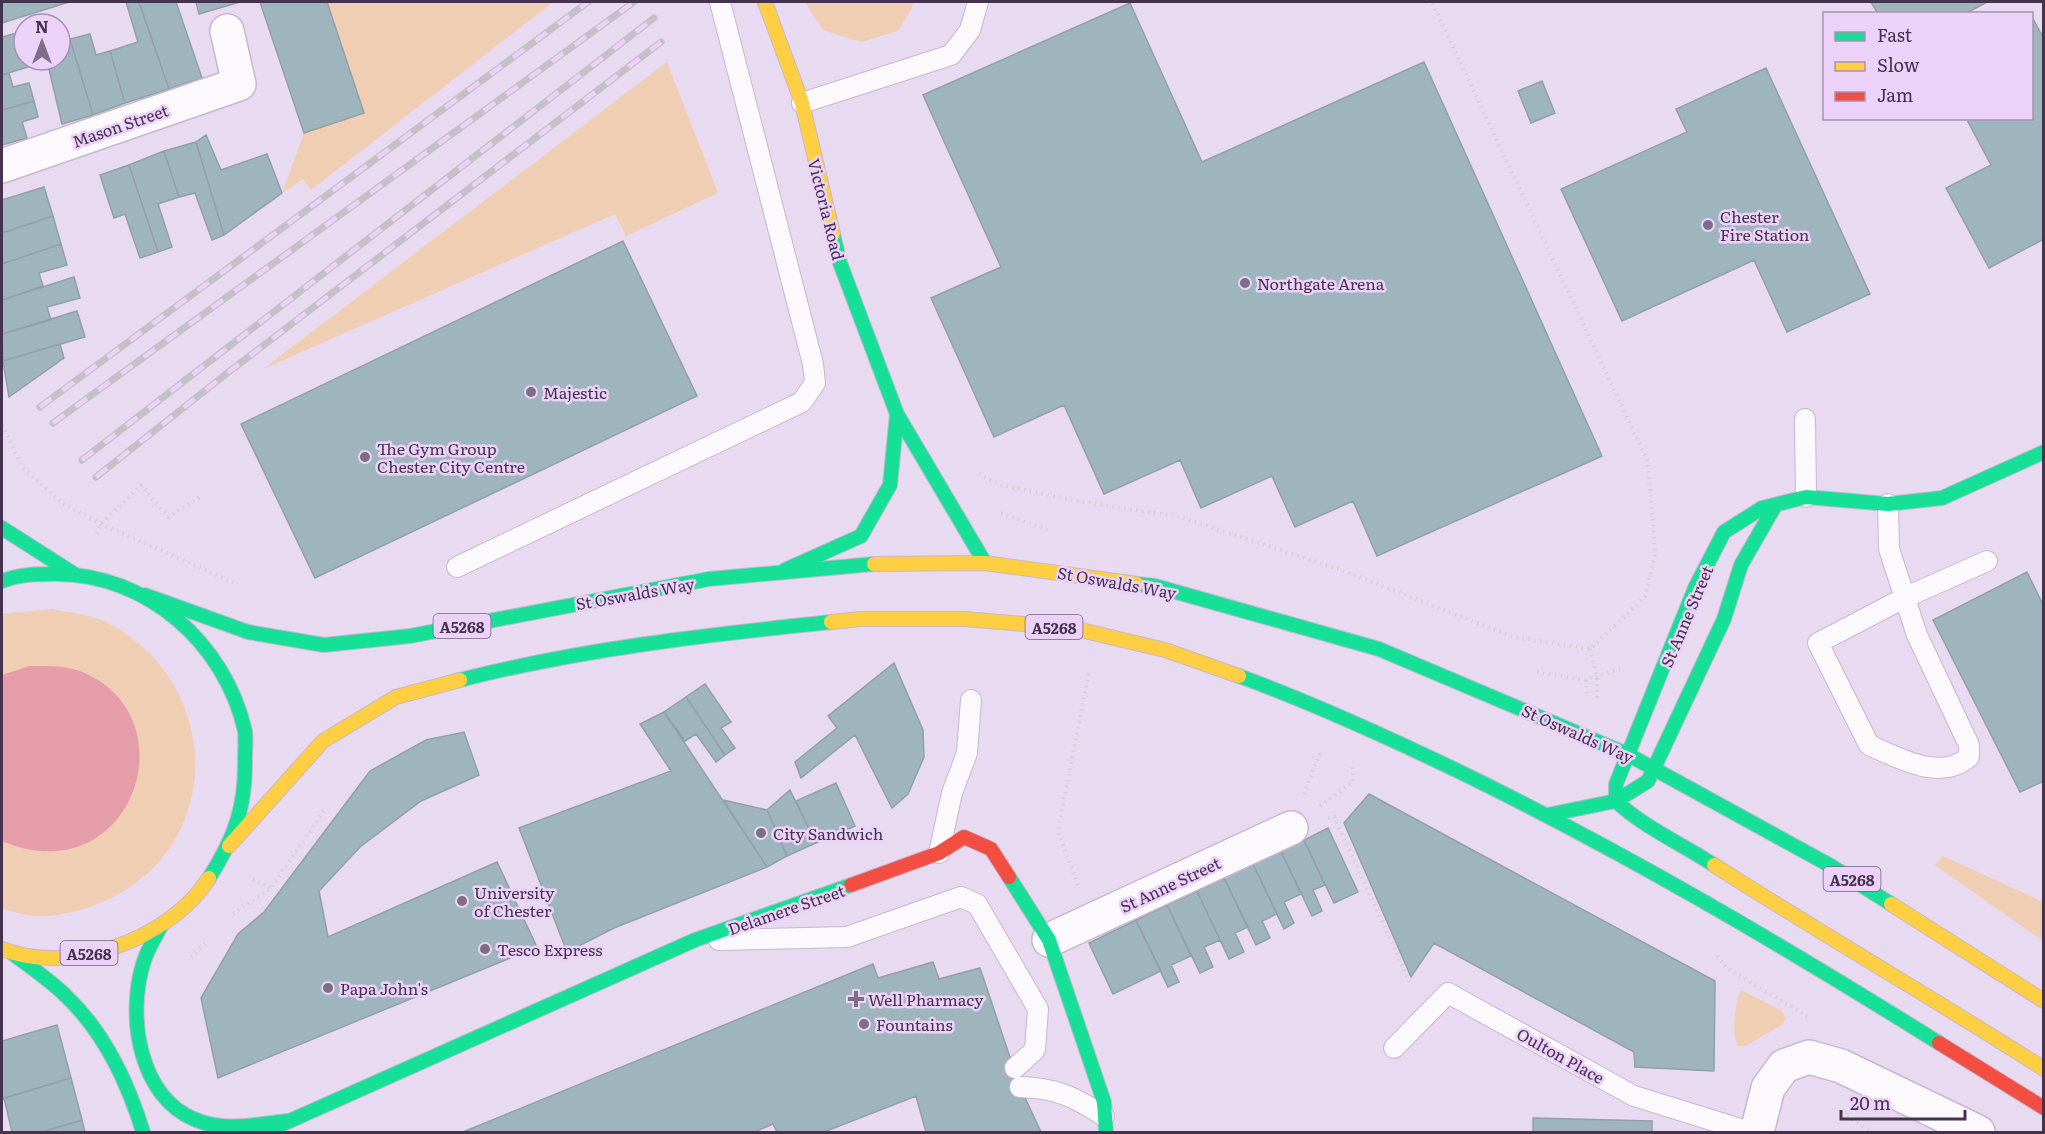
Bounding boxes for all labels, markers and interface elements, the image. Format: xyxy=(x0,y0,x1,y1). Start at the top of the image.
north arrow xyxy=(12,12,72,72)
legend xyxy=(1823,12,2033,120)
text: N xyxy=(35,14,49,38)
text: Fast xyxy=(1877,21,1913,48)
text: Slow xyxy=(1877,51,1920,78)
text: Jam xyxy=(1877,81,1913,108)
street label: Mason Street xyxy=(69,97,172,153)
street label: Victoria Road xyxy=(803,156,851,263)
place label: Chester Fire Station xyxy=(1720,204,1810,246)
marker: Chester Fire Station xyxy=(1701,218,1715,232)
place label: Northgate Arena xyxy=(1257,271,1385,295)
marker: Northgate Arena xyxy=(1238,276,1252,290)
place label: Majestic xyxy=(543,380,607,404)
marker: Majestic xyxy=(524,385,538,399)
place label: The Gym Group Chester City Centre xyxy=(377,436,525,478)
marker: The Gym Group Chester City Centre xyxy=(358,450,372,464)
street label: St Oswalds Way xyxy=(1056,560,1179,604)
street label: St Anne Street xyxy=(1654,561,1718,671)
street label: St Oswalds Way xyxy=(574,571,697,615)
road number: A5268 xyxy=(434,614,490,638)
road number: A5268 xyxy=(1026,615,1082,639)
street label: St Oswalds Way xyxy=(1518,698,1639,769)
place label: City Sandwich xyxy=(773,821,884,845)
marker: City Sandwich xyxy=(754,826,768,840)
street label: St Anne Street xyxy=(1116,850,1225,918)
road number: A5268 xyxy=(1824,867,1880,891)
street label: Delamere Street xyxy=(724,878,848,940)
place label: University of Chester xyxy=(474,880,555,922)
marker: University of Chester xyxy=(455,894,469,908)
place label: Tesco Express xyxy=(497,937,602,961)
road number: A5268 xyxy=(60,941,118,965)
marker: Tesco Express xyxy=(478,942,492,956)
place label: Papa John's xyxy=(340,976,428,1000)
marker: Papa John's xyxy=(321,981,335,995)
place label: Well Pharmacy xyxy=(868,987,984,1011)
marker: Well Pharmacy xyxy=(849,992,863,1006)
place label: Fountains xyxy=(876,1012,953,1036)
marker: Fountains xyxy=(857,1017,871,1031)
street label: Oulton Place xyxy=(1513,1021,1609,1089)
scale bar xyxy=(1841,1083,1966,1121)
text: 20 m xyxy=(1850,1089,1891,1116)

